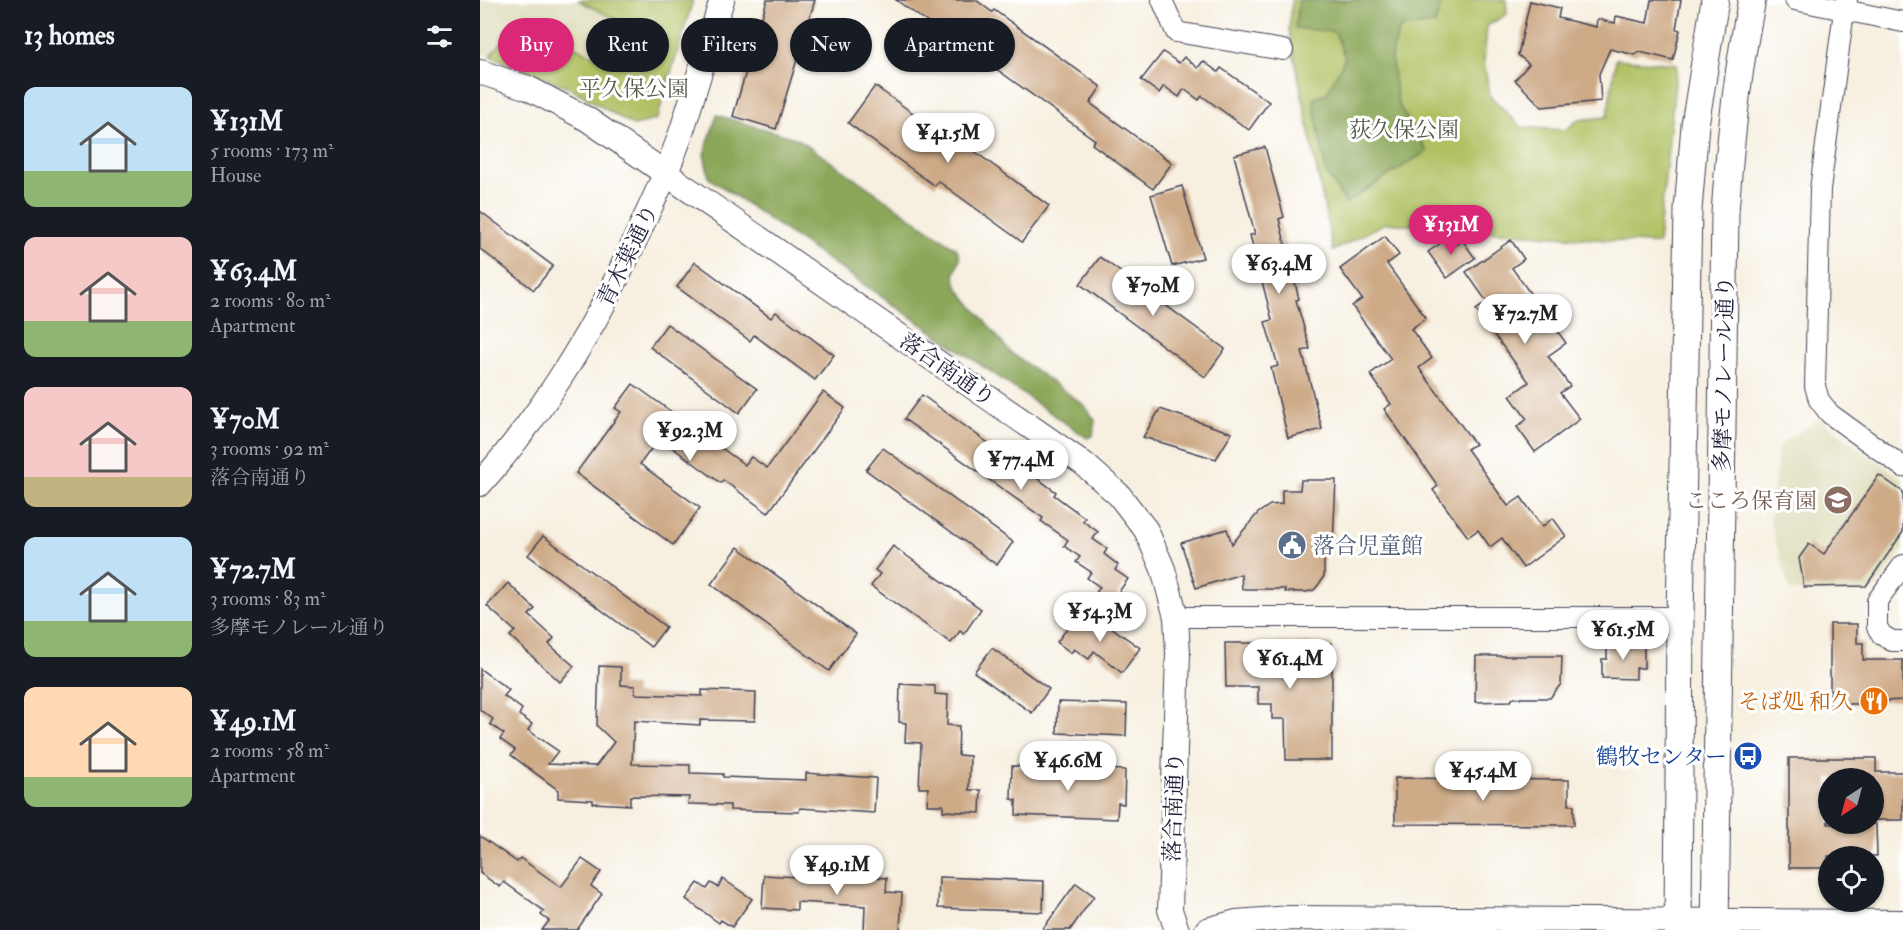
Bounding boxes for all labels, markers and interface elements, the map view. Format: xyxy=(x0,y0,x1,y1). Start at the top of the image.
chip: Buy xyxy=(498,18,574,72)
chip: Rent xyxy=(586,18,669,72)
chip: Filters xyxy=(681,18,778,72)
chip: New xyxy=(790,18,872,72)
chip: Apartment xyxy=(884,18,1015,72)
text: 13 homes xyxy=(24,20,115,52)
icon: filters xyxy=(423,20,456,53)
park label: 平久保公園 xyxy=(579,75,689,103)
text: ¥131M xyxy=(210,106,283,138)
icon: home xyxy=(72,111,144,183)
pin: ¥41.5M xyxy=(899,113,997,164)
park label: 荻久保公園 xyxy=(1349,116,1459,144)
text: ¥41.5M xyxy=(916,120,980,145)
text: 5 rooms · 173 m² xyxy=(210,138,334,163)
text: House xyxy=(210,163,261,188)
street label: 青木葉通り xyxy=(591,200,665,311)
pin: ¥131M xyxy=(1409,205,1493,256)
text: ¥131M xyxy=(1423,212,1479,237)
pin: ¥63.4M xyxy=(1230,244,1328,295)
text: ¥63.4M xyxy=(1245,251,1313,276)
text: ¥63.4M xyxy=(210,256,297,288)
icon: home xyxy=(72,261,144,333)
pin: ¥70M xyxy=(1117,266,1189,317)
text: ¥70M xyxy=(1126,273,1180,298)
street label: 多摩モノレール通り xyxy=(1708,276,1740,472)
text: 2 rooms · 80 m² xyxy=(210,288,331,313)
pin: ¥72.7M xyxy=(1476,294,1574,345)
text: ¥72.7M xyxy=(1492,301,1558,326)
text: Apartment xyxy=(210,313,295,338)
street label: 落合南通り xyxy=(894,327,1001,413)
text: ¥70M xyxy=(210,404,280,436)
icon: home xyxy=(72,411,144,483)
pin: ¥92.3M xyxy=(641,411,739,462)
text: ¥92.3M xyxy=(657,418,723,443)
text: 3 rooms · 92 m² xyxy=(210,436,329,461)
pin: ¥77.4M xyxy=(972,440,1070,491)
text: ¥77.4M xyxy=(987,447,1055,472)
text: 落合南通り xyxy=(210,465,310,490)
school or university icon: こころ保育園 xyxy=(1822,484,1854,516)
place label: こころ保育園 xyxy=(1685,487,1817,515)
public building icon: 落合児童館 xyxy=(1276,529,1308,561)
place label: 落合児童館 xyxy=(1313,532,1423,560)
text: ¥72.7M xyxy=(210,554,296,586)
icon: home xyxy=(72,561,144,633)
text: 3 rooms · 83 m² xyxy=(210,586,326,611)
pin: ¥54.3M xyxy=(1051,592,1149,643)
text: ¥54.3M xyxy=(1067,599,1133,624)
pin: ¥61.5M xyxy=(1574,610,1672,661)
text: 多摩モノレール通り xyxy=(210,615,389,640)
text: ¥61.5M xyxy=(1591,617,1655,642)
pin: ¥61.4M xyxy=(1241,639,1339,690)
text: ¥61.4M xyxy=(1257,646,1323,671)
restaurant icon: そば処 和久 xyxy=(1858,685,1890,717)
place label: そば処 和久 xyxy=(1738,688,1853,716)
text: ¥49.1M xyxy=(210,706,296,738)
icon: home xyxy=(72,711,144,783)
text: 2 rooms · 58 m² xyxy=(210,738,329,763)
bus stop icon: 鶴牧センター xyxy=(1732,740,1764,772)
pin: ¥46.6M xyxy=(1019,741,1117,792)
place label: 鶴牧センター xyxy=(1596,743,1727,771)
text: ¥46.6M xyxy=(1033,748,1103,773)
pin: ¥45.4M xyxy=(1434,751,1532,802)
street label: 落合南通り xyxy=(1158,752,1190,862)
text: ¥45.4M xyxy=(1449,758,1517,783)
text: Apartment xyxy=(210,763,295,788)
north arrow xyxy=(1818,768,1884,834)
map controls xyxy=(1818,768,1884,912)
pin: ¥49.1M xyxy=(788,845,886,896)
button: locate xyxy=(1818,846,1884,912)
text: ¥49.1M xyxy=(804,852,870,877)

